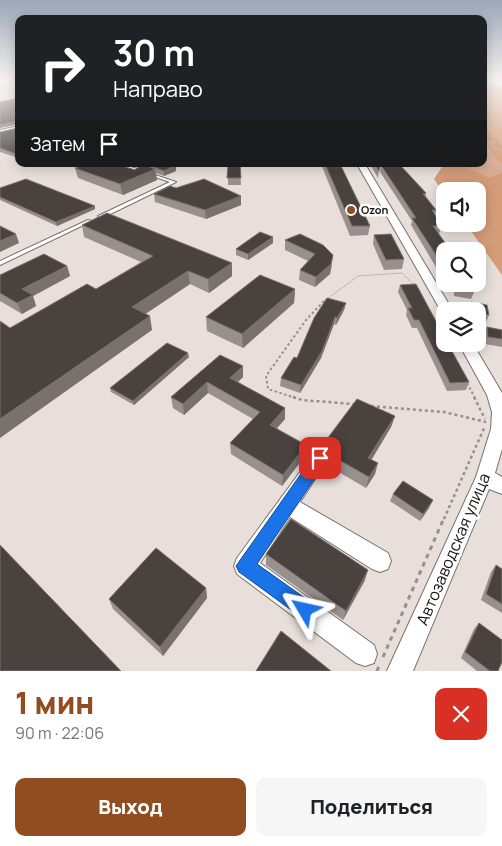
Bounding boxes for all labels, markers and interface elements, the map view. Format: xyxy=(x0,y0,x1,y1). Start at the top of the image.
text: 30 m xyxy=(113,29,195,77)
icon: right xyxy=(30,35,95,100)
text: Направо xyxy=(113,74,203,104)
icon: arrive xyxy=(95,130,123,158)
text: Затем xyxy=(30,131,85,157)
map controls xyxy=(436,182,486,352)
button: sound xyxy=(436,182,486,232)
place label: Ozon xyxy=(361,202,388,217)
marker: Ozon xyxy=(345,204,357,216)
button: search xyxy=(436,242,486,292)
button: layers xyxy=(436,302,486,352)
pin xyxy=(299,437,341,479)
icon: arrive xyxy=(306,444,334,472)
street label: Автозаводская улица xyxy=(411,469,495,629)
position arrow xyxy=(278,583,330,635)
text: 1 мин xyxy=(15,682,94,723)
button: close xyxy=(435,688,487,740)
text: 90 m · 22:06 xyxy=(15,722,104,744)
button: Выход xyxy=(15,778,246,836)
button: Поделиться xyxy=(256,778,487,836)

